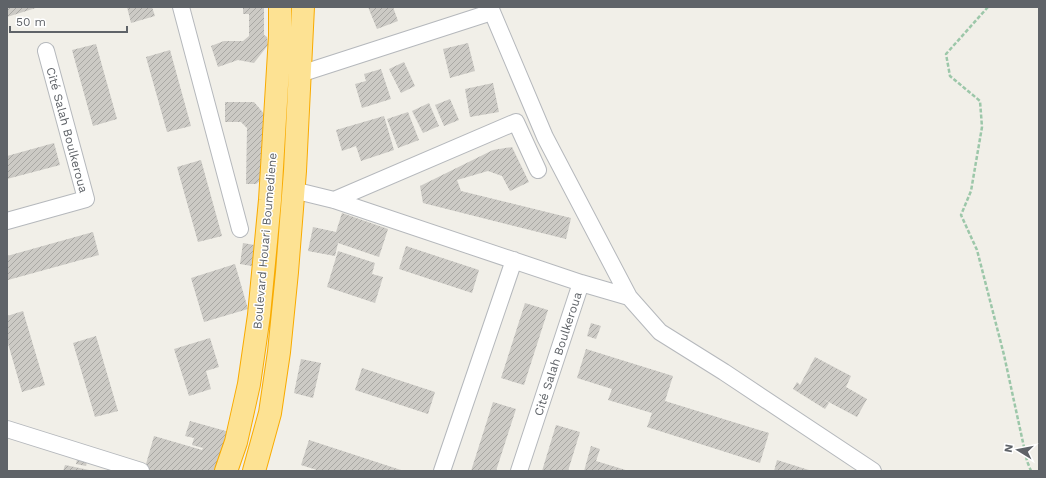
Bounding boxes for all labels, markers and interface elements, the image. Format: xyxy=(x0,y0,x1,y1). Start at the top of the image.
scale bar xyxy=(10,8,127,34)
text: 50 m xyxy=(16,15,46,29)
street label: Cité Salah Boulkeroua xyxy=(43,66,91,195)
street label: Boulevard Houari Boumediene xyxy=(250,152,280,330)
street label: Cité Salah Boulkeroua xyxy=(531,290,585,418)
north arrow xyxy=(998,430,1038,470)
text: N xyxy=(1002,443,1016,453)

